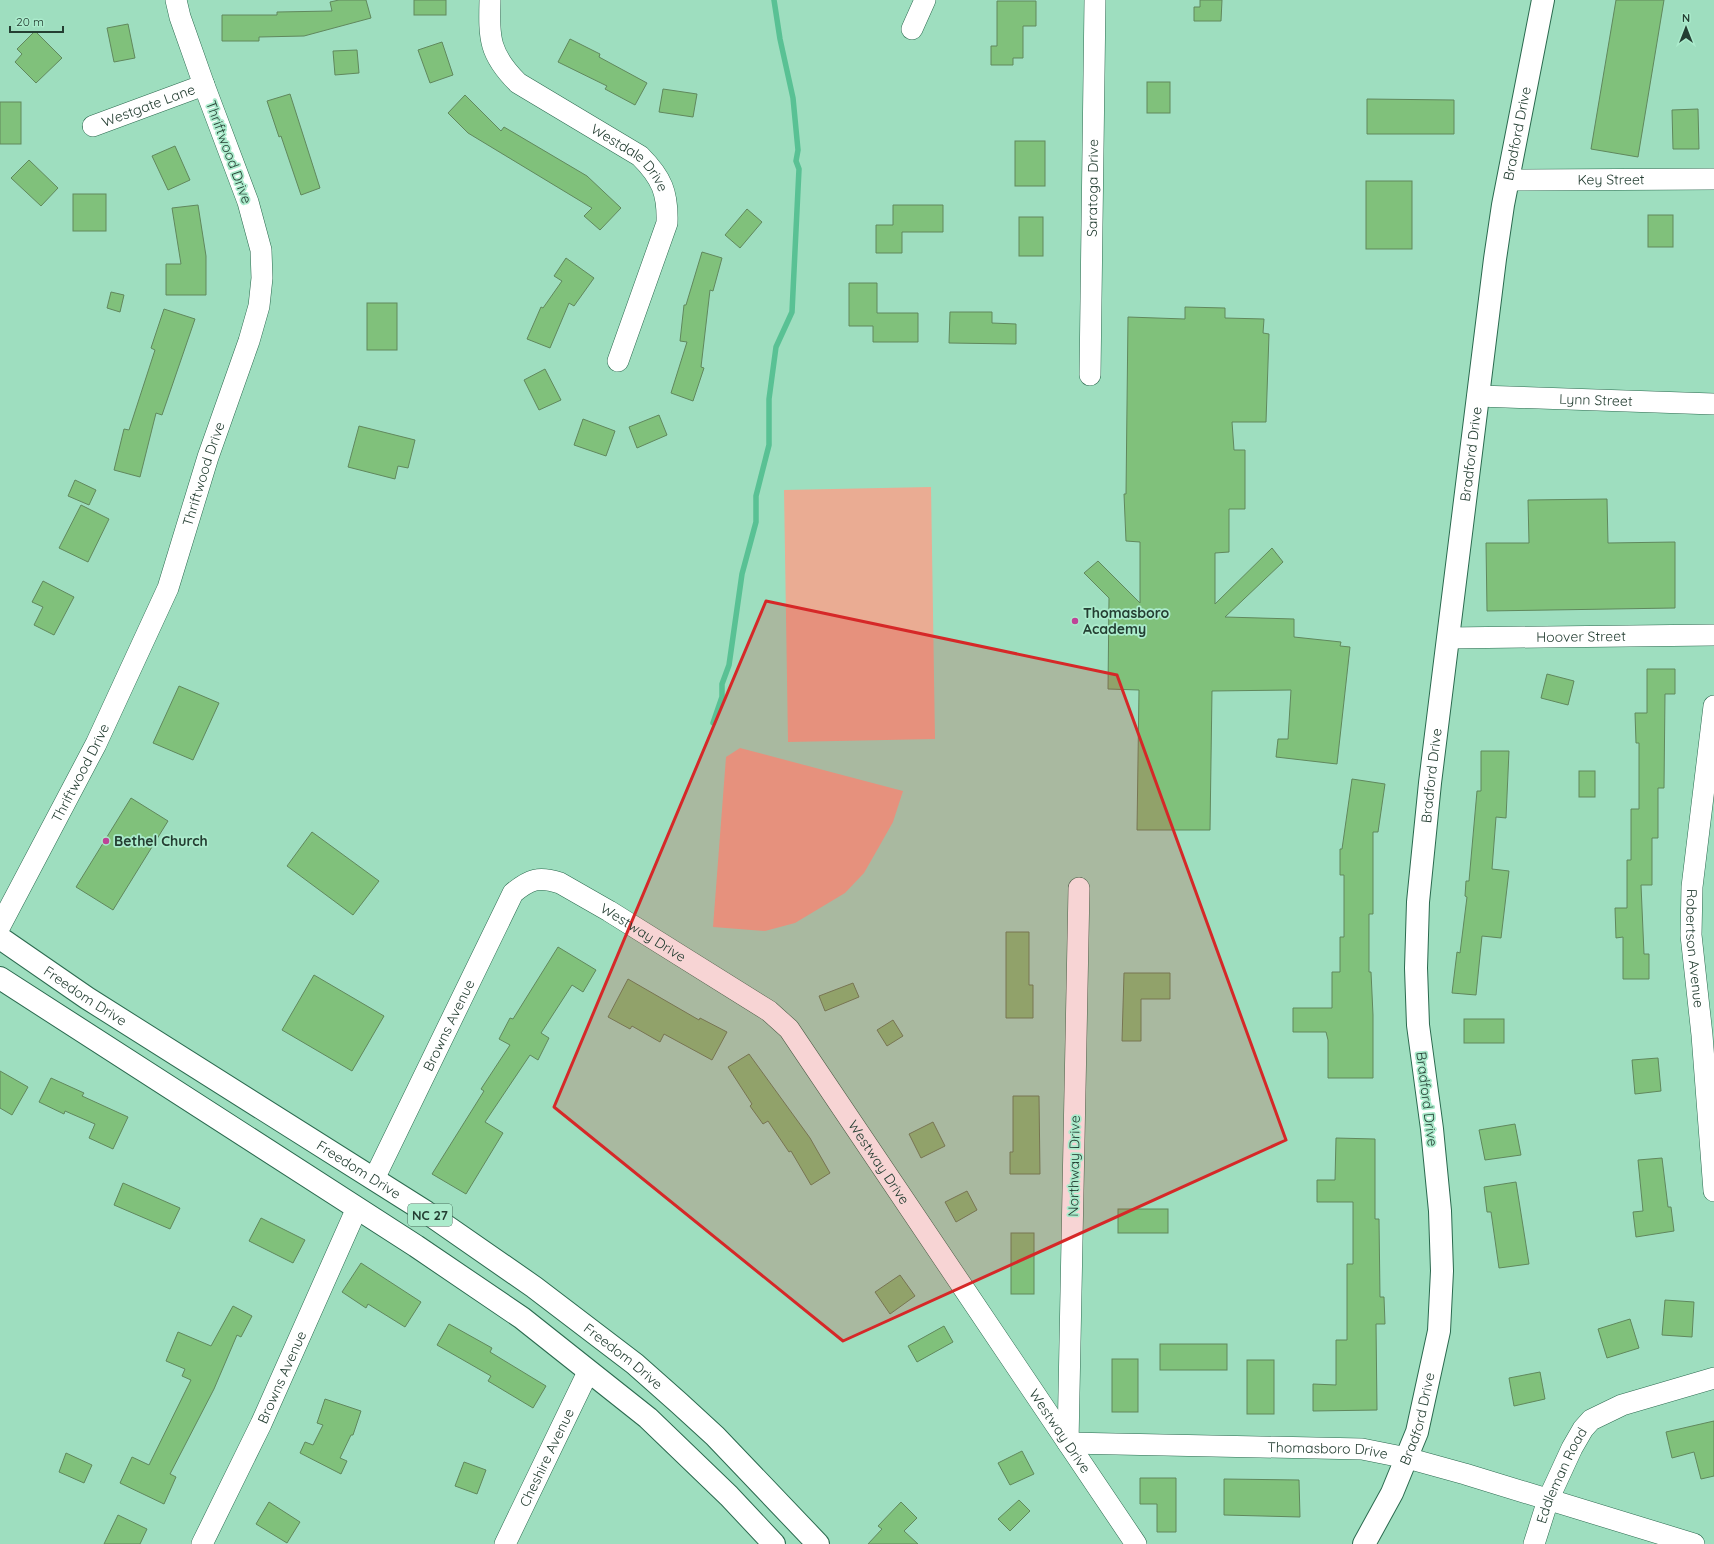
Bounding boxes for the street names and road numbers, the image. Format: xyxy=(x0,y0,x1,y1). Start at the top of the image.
street label: Westgate Lane xyxy=(99,80,198,131)
street label: Bradford Drive xyxy=(1499,85,1535,182)
street label: Thriftwood Drive xyxy=(202,98,256,206)
street label: Westdale Drive xyxy=(588,120,672,194)
street label: Saratoga Drive xyxy=(1083,139,1102,237)
street label: Key Street xyxy=(1577,170,1645,189)
street label: Lynn Street xyxy=(1559,390,1633,410)
street label: Bradford Drive xyxy=(1456,406,1486,503)
street label: Thriftwood Drive xyxy=(178,419,229,528)
street label: Hoover Street xyxy=(1536,627,1626,646)
street label: Thriftwood Drive xyxy=(47,721,113,825)
street label: Bradford Drive xyxy=(1417,727,1446,824)
street label: Robertson Avenue xyxy=(1682,889,1708,1009)
street label: Westway Drive xyxy=(597,899,690,966)
street label: Freedom Drive xyxy=(40,962,130,1030)
street label: Browns Avenue xyxy=(419,976,479,1074)
street label: Bradford Drive xyxy=(1412,1051,1442,1148)
street label: Northway Drive xyxy=(1064,1115,1084,1217)
street label: Westway Drive xyxy=(844,1117,914,1208)
street label: Freedom Drive xyxy=(313,1136,404,1203)
road number: NC 27 xyxy=(408,1204,452,1226)
street label: Freedom Drive xyxy=(580,1319,666,1393)
street label: Browns Avenue xyxy=(253,1328,310,1426)
street label: Bradford Drive xyxy=(1395,1371,1439,1468)
street label: Westway Drive xyxy=(1025,1386,1095,1477)
street label: Cheshire Avenue xyxy=(515,1405,578,1510)
street label: Eddleman Road xyxy=(1532,1424,1591,1526)
street label: Thomasboro Drive xyxy=(1267,1438,1390,1463)

